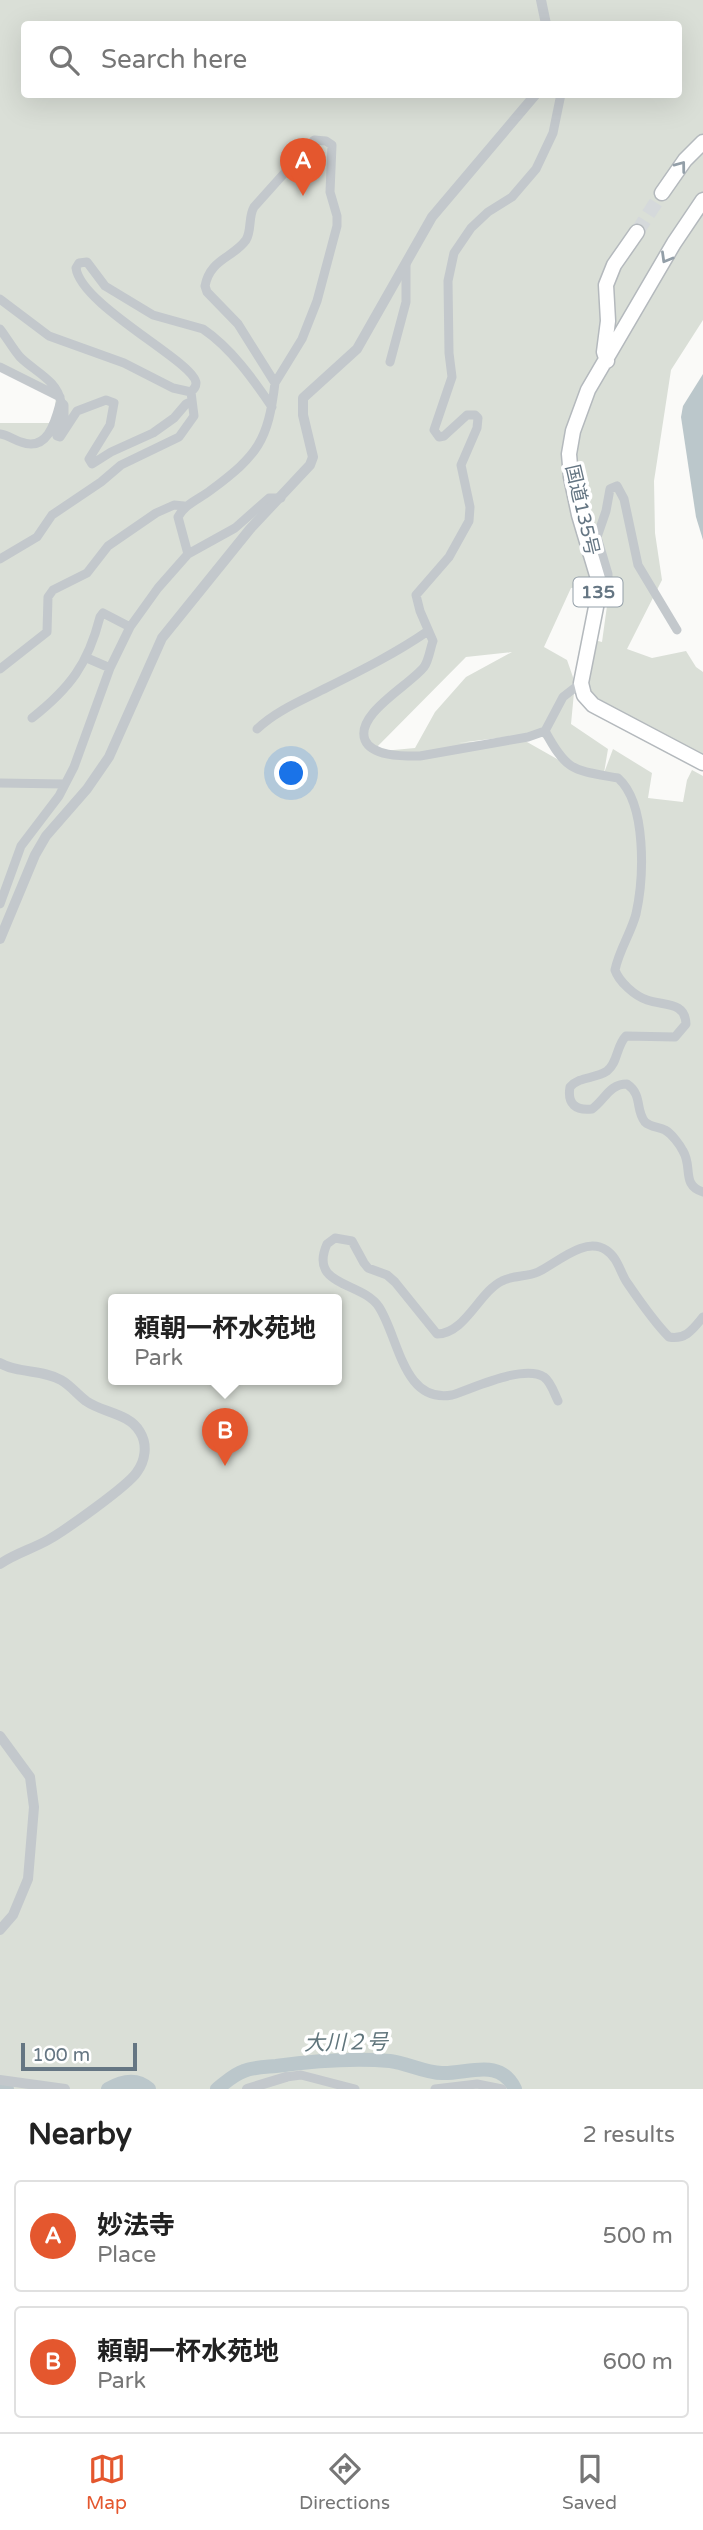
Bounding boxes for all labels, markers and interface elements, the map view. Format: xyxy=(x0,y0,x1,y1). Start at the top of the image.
search box xyxy=(21,21,682,98)
icon: search xyxy=(45,41,83,79)
text: Search here xyxy=(101,44,247,75)
pin: A xyxy=(280,138,326,196)
one-way arrow xyxy=(673,161,686,174)
one-way arrow xyxy=(661,250,674,263)
street label: 国道135号 xyxy=(561,462,603,558)
road number: 135 xyxy=(574,578,622,606)
your location xyxy=(274,756,308,790)
popup xyxy=(108,1294,342,1385)
text: 頼朝一杯水苑地 xyxy=(134,1313,316,1344)
text: Park xyxy=(134,1344,183,1372)
pin: B xyxy=(202,1408,248,1466)
water label: 大川２号 xyxy=(304,2030,390,2056)
scale bar xyxy=(21,2040,136,2072)
text: 100 m xyxy=(32,2044,90,2066)
text: Nearby xyxy=(28,2116,132,2153)
text: 2 results xyxy=(582,2121,675,2149)
text: 妙法寺 xyxy=(97,2210,175,2241)
text: A xyxy=(44,2222,62,2250)
text: 500 m xyxy=(603,2222,673,2250)
text: Place xyxy=(97,2241,156,2269)
text: 頼朝一杯水苑地 xyxy=(97,2336,279,2367)
text: B xyxy=(45,2348,61,2376)
text: 600 m xyxy=(603,2348,673,2376)
text: Park xyxy=(97,2367,146,2395)
tab: Map xyxy=(86,2450,127,2514)
tab: Directions xyxy=(299,2450,390,2514)
tab: Saved xyxy=(562,2450,617,2514)

